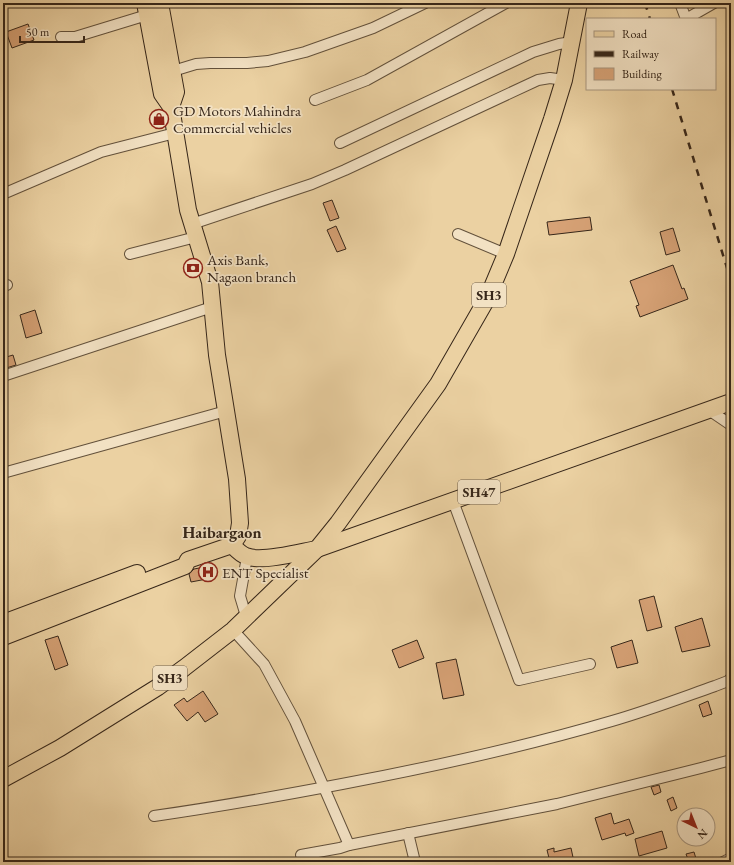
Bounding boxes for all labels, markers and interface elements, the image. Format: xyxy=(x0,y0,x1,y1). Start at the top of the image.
scale bar xyxy=(20,18,84,44)
legend xyxy=(586,18,716,90)
text: 50 m xyxy=(26,24,50,40)
text: Road xyxy=(622,26,648,42)
text: Railway xyxy=(622,46,660,62)
text: Building xyxy=(622,66,663,82)
place label: GD Motors Mahindra Commercial vehicles xyxy=(173,101,301,137)
shop icon: GD Motors Mahindra Commercial vehicles xyxy=(148,108,170,130)
place label: Axis Bank, Nagaon branch xyxy=(206,250,296,286)
bank icon: Axis Bank, Nagaon branch xyxy=(182,257,204,279)
road number: SH3 xyxy=(472,283,506,307)
road number: SH47 xyxy=(458,480,500,504)
district label: Haibargaon xyxy=(183,522,261,543)
hospital icon: ENT Specialist xyxy=(197,561,219,583)
place label: ENT Specialist xyxy=(222,563,309,582)
road number: SH3 xyxy=(153,666,187,690)
north arrow xyxy=(676,807,716,847)
text: N xyxy=(695,826,711,843)

